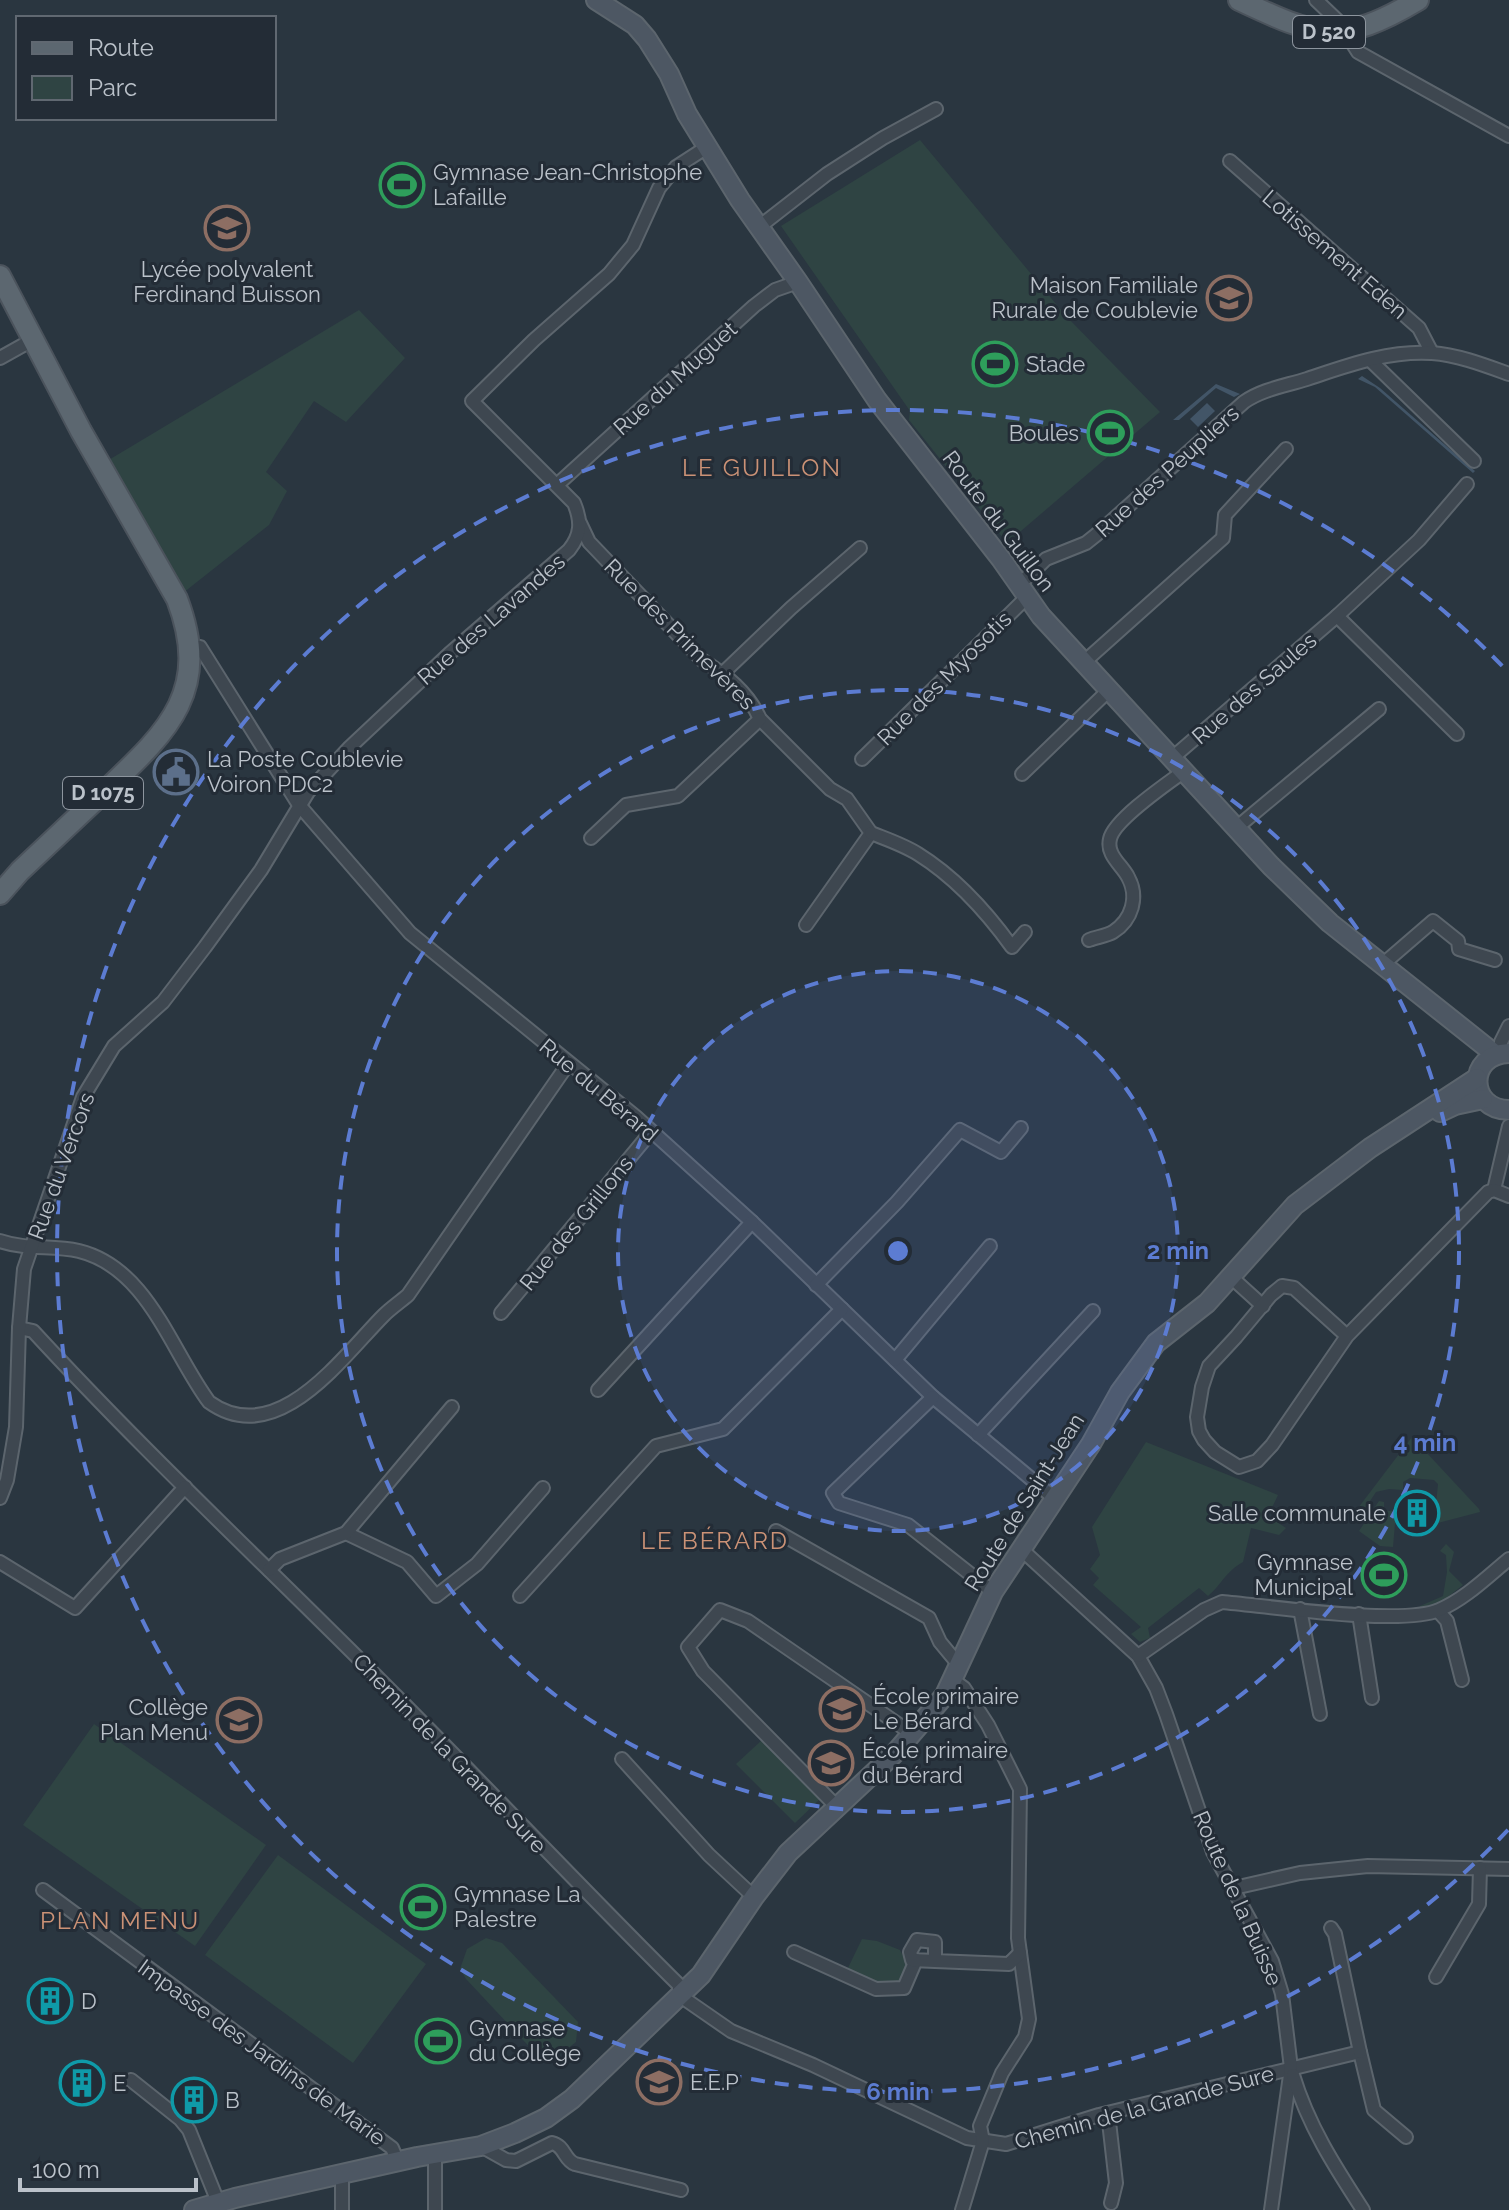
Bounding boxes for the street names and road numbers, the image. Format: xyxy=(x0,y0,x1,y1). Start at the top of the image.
road number: D 520 xyxy=(1293,16,1365,48)
street label: Lotissement Eden xyxy=(1257,184,1413,324)
street label: Rue du Muguet xyxy=(608,315,743,440)
street label: Rue des Peupliers xyxy=(1090,400,1244,542)
street label: Route du Guillon xyxy=(938,445,1060,597)
street label: Rue des Lavandes xyxy=(412,548,570,690)
street label: Rue des Primevères xyxy=(599,553,761,715)
street label: Rue des Myosotis xyxy=(872,606,1016,750)
street label: Rue des Saules xyxy=(1186,627,1322,749)
road number: D 1075 xyxy=(63,777,143,809)
street label: Rue du Bérard xyxy=(535,1033,663,1147)
street label: Rue du Vercors xyxy=(22,1089,100,1243)
street label: Rue des Grillons xyxy=(514,1151,638,1295)
street label: Route de Saint-Jean xyxy=(959,1408,1089,1596)
street label: Chemin de la Grande Sure xyxy=(348,1648,552,1858)
street label: Route de la Buisse xyxy=(1188,1807,1288,1989)
street label: Impasse des Jardins de Marie xyxy=(133,1953,391,2151)
street label: Chemin de la Grande Sure xyxy=(1012,2060,1277,2154)

